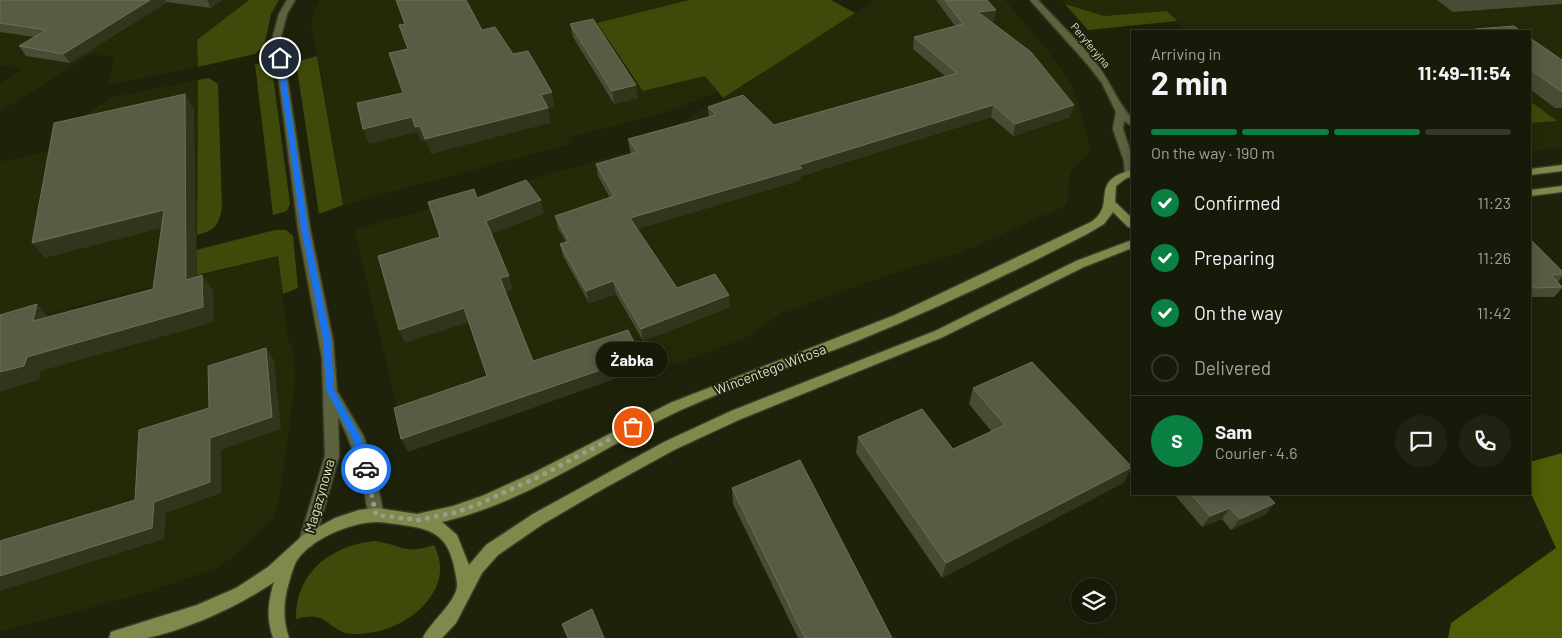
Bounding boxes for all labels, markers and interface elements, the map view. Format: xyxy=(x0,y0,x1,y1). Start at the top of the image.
street label: Peryferyjna xyxy=(1069,20,1113,70)
pin xyxy=(259,37,301,79)
icon: home xyxy=(266,44,294,72)
text: Arriving in xyxy=(1151,44,1221,63)
text: 11:49–11:54 xyxy=(1418,61,1511,84)
text: 2 min xyxy=(1151,63,1228,101)
text: On the way · 190 m xyxy=(1151,143,1275,162)
icon: check xyxy=(1151,189,1179,217)
text: Confirmed xyxy=(1194,191,1281,214)
text: 11:23 xyxy=(1478,193,1511,212)
icon: check xyxy=(1151,244,1179,272)
text: Preparing xyxy=(1194,246,1275,269)
text: 11:26 xyxy=(1478,248,1511,267)
icon: check xyxy=(1151,299,1179,327)
text: On the way xyxy=(1194,301,1283,324)
text: 11:42 xyxy=(1477,303,1511,322)
street label: Wincentego Witosa xyxy=(712,340,828,398)
callout: Żabka xyxy=(597,342,669,377)
text: Żabka xyxy=(610,350,654,369)
text: Delivered xyxy=(1194,356,1271,379)
pin xyxy=(612,406,654,448)
icon: bag xyxy=(619,413,647,441)
button: chat xyxy=(1395,415,1447,467)
button: phone xyxy=(1459,415,1511,467)
text: Sam xyxy=(1215,420,1252,443)
text: S xyxy=(1171,429,1183,452)
text: Courier · 4.6 xyxy=(1215,443,1298,462)
courier xyxy=(341,444,391,494)
icon: car xyxy=(352,455,380,483)
street label: Magazynowa xyxy=(300,457,338,535)
map controls xyxy=(1071,578,1116,623)
button: layers xyxy=(1071,578,1116,623)

